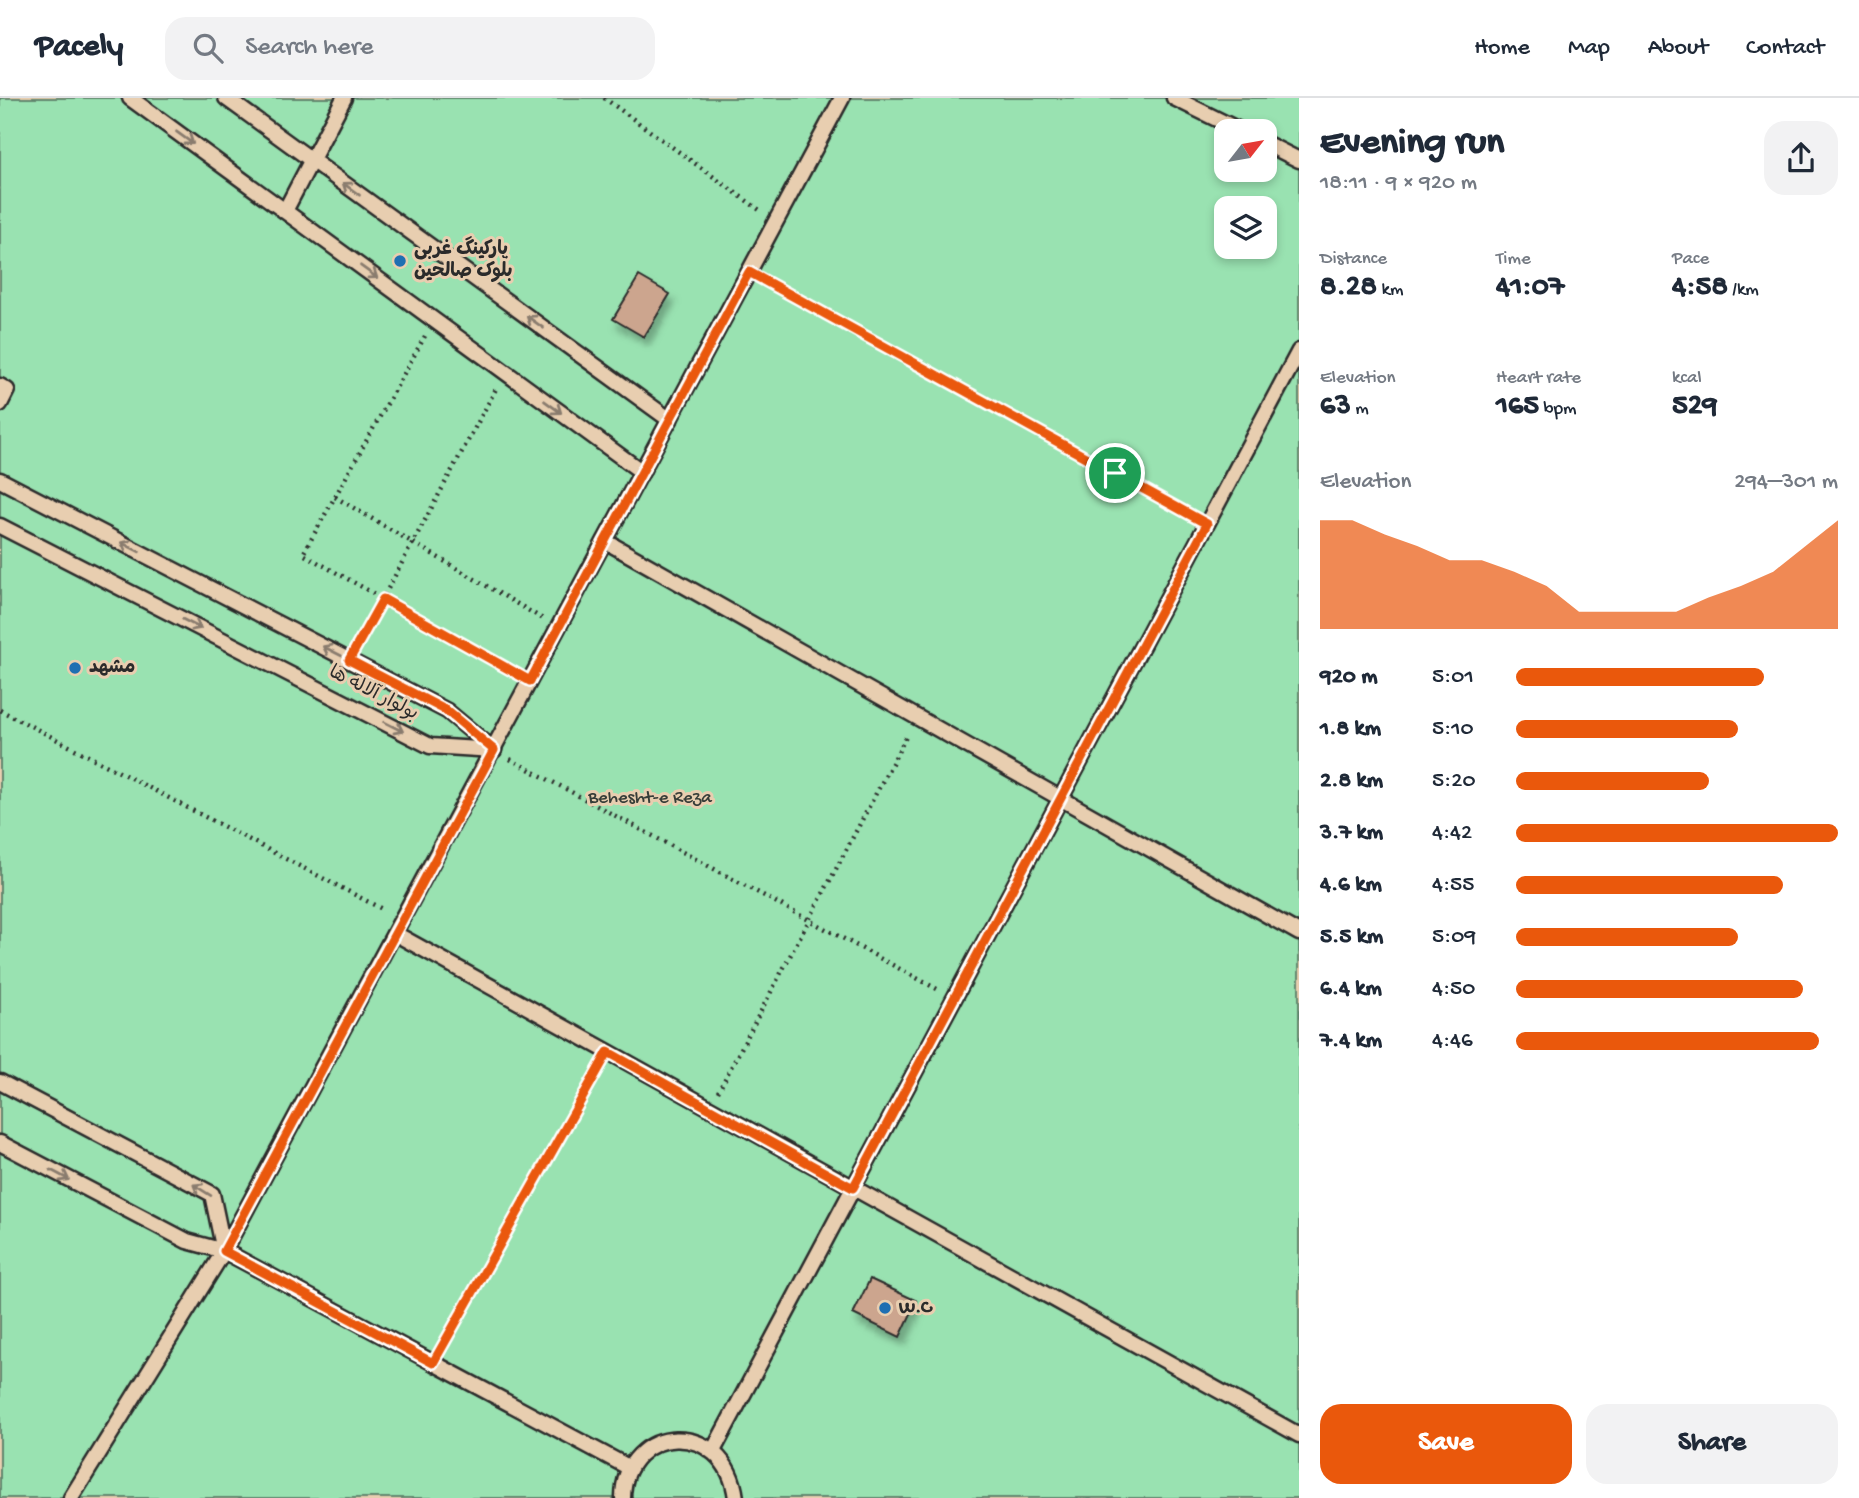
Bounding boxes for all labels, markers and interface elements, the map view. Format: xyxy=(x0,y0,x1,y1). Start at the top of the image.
search box xyxy=(165,17,655,80)
text: Pacely xyxy=(35,29,123,67)
icon: search xyxy=(189,29,227,67)
text: Search here xyxy=(245,33,373,64)
text: Home xyxy=(1474,34,1530,63)
text: Map xyxy=(1568,34,1610,63)
text: About xyxy=(1648,34,1708,63)
text: Contact xyxy=(1746,34,1824,63)
north arrow xyxy=(1214,119,1278,182)
map controls xyxy=(1214,119,1277,259)
button: share xyxy=(1764,121,1838,195)
text: Evening run xyxy=(1320,122,1504,166)
one-way arrow xyxy=(175,131,194,145)
text: 18:11 · 9 × 920 m xyxy=(1320,170,1477,197)
one-way arrow xyxy=(342,182,361,196)
button: layers xyxy=(1214,196,1277,259)
place label: پارکینگ غربی بلوک صالحین xyxy=(414,236,513,284)
text: Distance xyxy=(1320,248,1387,271)
text: Time xyxy=(1496,248,1531,271)
text: Pace xyxy=(1672,248,1709,271)
marker: پارکینگ غربی بلوک صالحین xyxy=(392,253,408,269)
one-way arrow xyxy=(359,265,378,280)
text: 8.28 xyxy=(1320,271,1377,306)
text: 41:07 xyxy=(1496,271,1564,306)
text: 4:58 xyxy=(1672,271,1728,306)
text: km xyxy=(1377,279,1403,302)
text: /km xyxy=(1728,279,1759,302)
one-way arrow xyxy=(526,315,545,329)
text: Elevation xyxy=(1320,367,1396,390)
text: Heart rate xyxy=(1496,367,1581,390)
text: kcal xyxy=(1672,367,1702,390)
text: 63 xyxy=(1320,390,1351,425)
text: 165 xyxy=(1496,390,1539,425)
text: 529 xyxy=(1672,390,1718,425)
text: m xyxy=(1351,398,1369,421)
text: bpm xyxy=(1539,398,1576,421)
one-way arrow xyxy=(543,399,561,414)
pin xyxy=(1085,443,1145,503)
icon: arrive xyxy=(1096,454,1134,492)
text: Elevation xyxy=(1320,469,1411,496)
text: 294–301 m xyxy=(1734,469,1838,496)
one-way arrow xyxy=(120,539,141,553)
one-way arrow xyxy=(181,617,202,631)
one-way arrow xyxy=(322,644,343,658)
place label: مشهد xyxy=(89,657,135,680)
marker: مشهد xyxy=(67,660,83,676)
street label: بولوار آلاله ها xyxy=(324,660,423,726)
text: 920 m xyxy=(1320,664,1378,691)
text: 5:01 xyxy=(1432,664,1474,691)
text: 1.8 km xyxy=(1320,716,1381,743)
text: 5:10 xyxy=(1432,716,1474,743)
one-way arrow xyxy=(383,721,404,734)
text: 2.8 km xyxy=(1320,768,1383,795)
text: 5:20 xyxy=(1432,768,1476,795)
park label: Behesht-e Reza xyxy=(587,787,713,810)
text: 3.7 km xyxy=(1320,820,1383,847)
text: 4:42 xyxy=(1432,820,1472,847)
text: 4.6 km xyxy=(1320,872,1382,899)
text: 4:55 xyxy=(1432,872,1474,899)
text: 5.5 km xyxy=(1320,924,1383,951)
text: 5:09 xyxy=(1432,924,1476,951)
text: 6.4 km xyxy=(1320,976,1382,1003)
text: 4:50 xyxy=(1432,976,1475,1003)
text: 7.4 km xyxy=(1320,1028,1382,1055)
text: 4:46 xyxy=(1432,1028,1473,1055)
one-way arrow xyxy=(50,1168,70,1182)
one-way arrow xyxy=(192,1183,212,1197)
place label: W.C xyxy=(898,1297,933,1320)
marker: W.C xyxy=(877,1300,893,1316)
button: Save xyxy=(1320,1404,1572,1484)
button: Share xyxy=(1586,1404,1838,1484)

